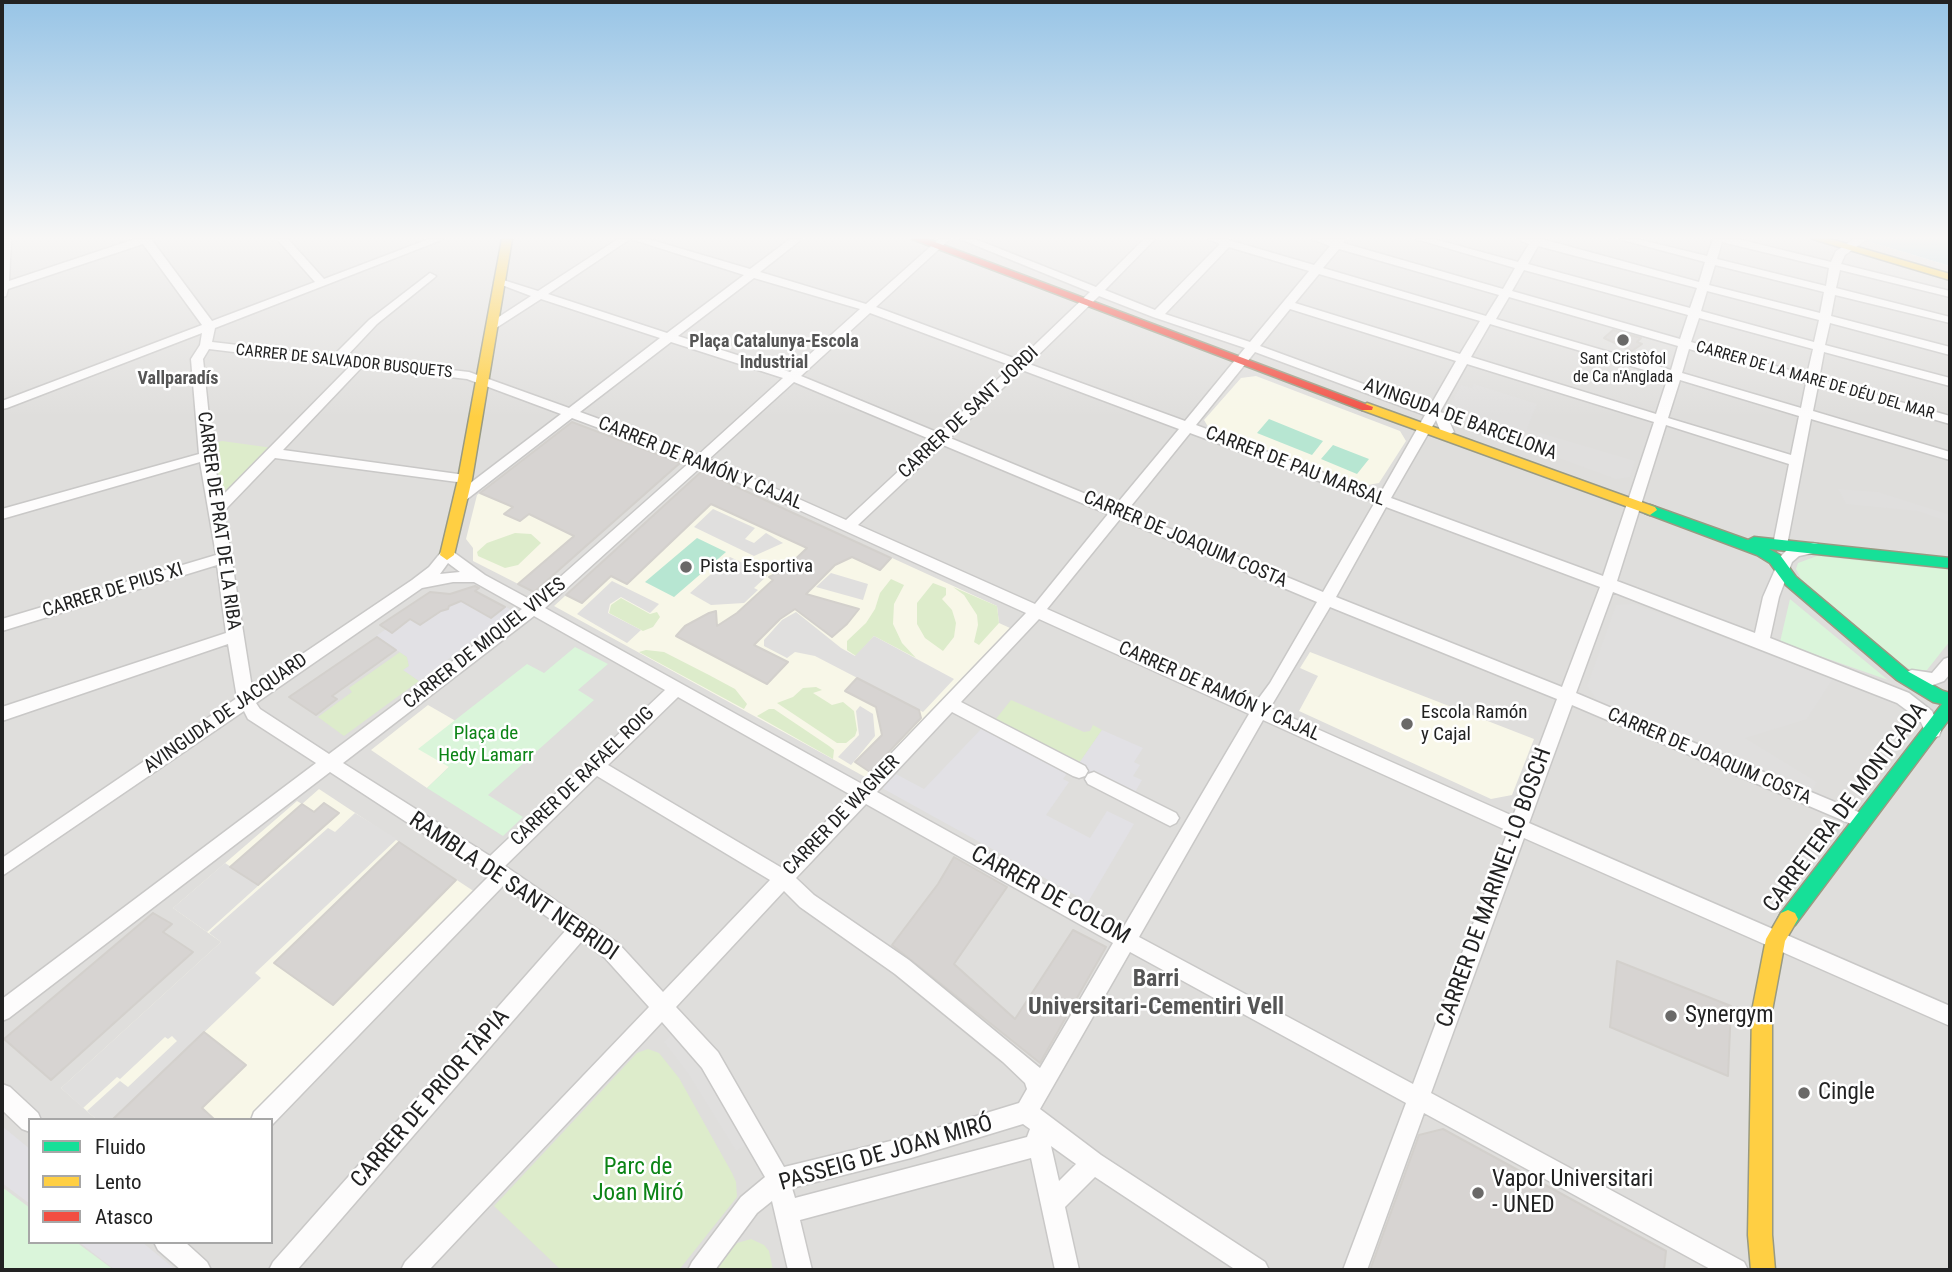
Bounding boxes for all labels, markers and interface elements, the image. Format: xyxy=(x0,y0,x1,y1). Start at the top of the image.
district label: Plaça Catalunya-Escola Industrial xyxy=(689,331,859,374)
marker: Sant Cristòfol de Ca n'Anglada xyxy=(1615,332,1631,348)
street label: CARRER DE LA MARE DE DÉU DEL MAR xyxy=(1694,338,1936,424)
street label: CARRER DE SALVADOR BUSQUETS xyxy=(235,341,453,383)
street label: CARRER DE SANT JORDI xyxy=(894,342,1044,484)
place label: Sant Cristòfol de Ca n'Anglada xyxy=(1573,350,1673,388)
district label: Vallparadís xyxy=(138,368,218,390)
street label: AVINGUDA DE BARCELONA xyxy=(1360,374,1560,466)
street label: CARRER DE PRAT DE LA RIBA xyxy=(191,410,245,632)
street label: CARRER DE RAMÓN Y CAJAL xyxy=(594,413,806,515)
street label: CARRER DE PAU MARSAL xyxy=(1202,422,1388,512)
street label: CARRER DE JOAQUIM COSTA xyxy=(1080,487,1290,593)
place label: Pista Esportiva xyxy=(700,556,813,578)
street label: CARRER DE PIUS XI xyxy=(40,559,186,623)
marker: Pista Esportiva xyxy=(678,559,694,575)
street label: CARRER DE MIQUEL VIVES xyxy=(399,574,571,714)
street label: CARRER DE RAMÓN Y CAJAL xyxy=(1115,637,1323,747)
street label: AVINGUDA DE JACQUARD xyxy=(140,649,312,779)
street label: CARRETERA DE MONTCADA xyxy=(1758,698,1934,918)
place label: Escola Ramón y Cajal xyxy=(1421,702,1527,746)
street label: CARRER DE RAFAEL ROIG xyxy=(507,703,659,851)
street label: CARRER DE JOAQUIM COSTA xyxy=(1604,704,1814,810)
marker: Escola Ramón y Cajal xyxy=(1399,716,1415,732)
park label: Plaça de Hedy Lamarr xyxy=(438,723,534,767)
street label: CARRER DE MARINEL·LO BOSCH xyxy=(1432,744,1558,1032)
street label: CARRER DE WAGNER xyxy=(779,751,905,881)
street label: RAMBLA DE SANT NEBRIDI xyxy=(403,807,623,967)
street label: CARRER DE COLOM xyxy=(966,841,1134,951)
district label: Barri Universitari-Cementiri Vell xyxy=(1028,966,1284,1022)
place label: Synergym xyxy=(1685,1002,1773,1030)
street label: CARRER DE PRIOR TÀPIA xyxy=(346,1004,516,1194)
marker: Synergym xyxy=(1663,1008,1679,1024)
place label: Cingle xyxy=(1818,1079,1875,1107)
marker: Cingle xyxy=(1796,1085,1812,1101)
street label: PASSEIG DE JOAN MIRÓ xyxy=(776,1110,996,1198)
legend xyxy=(28,1118,273,1244)
text: Fluido xyxy=(95,1135,146,1159)
park label: Parc de Joan Miró xyxy=(592,1154,684,1208)
place label: Vapor Universitari - UNED xyxy=(1492,1166,1653,1220)
text: Lento xyxy=(95,1170,142,1194)
marker: Vapor Universitari - UNED xyxy=(1470,1185,1486,1201)
text: Atasco xyxy=(95,1205,153,1229)

